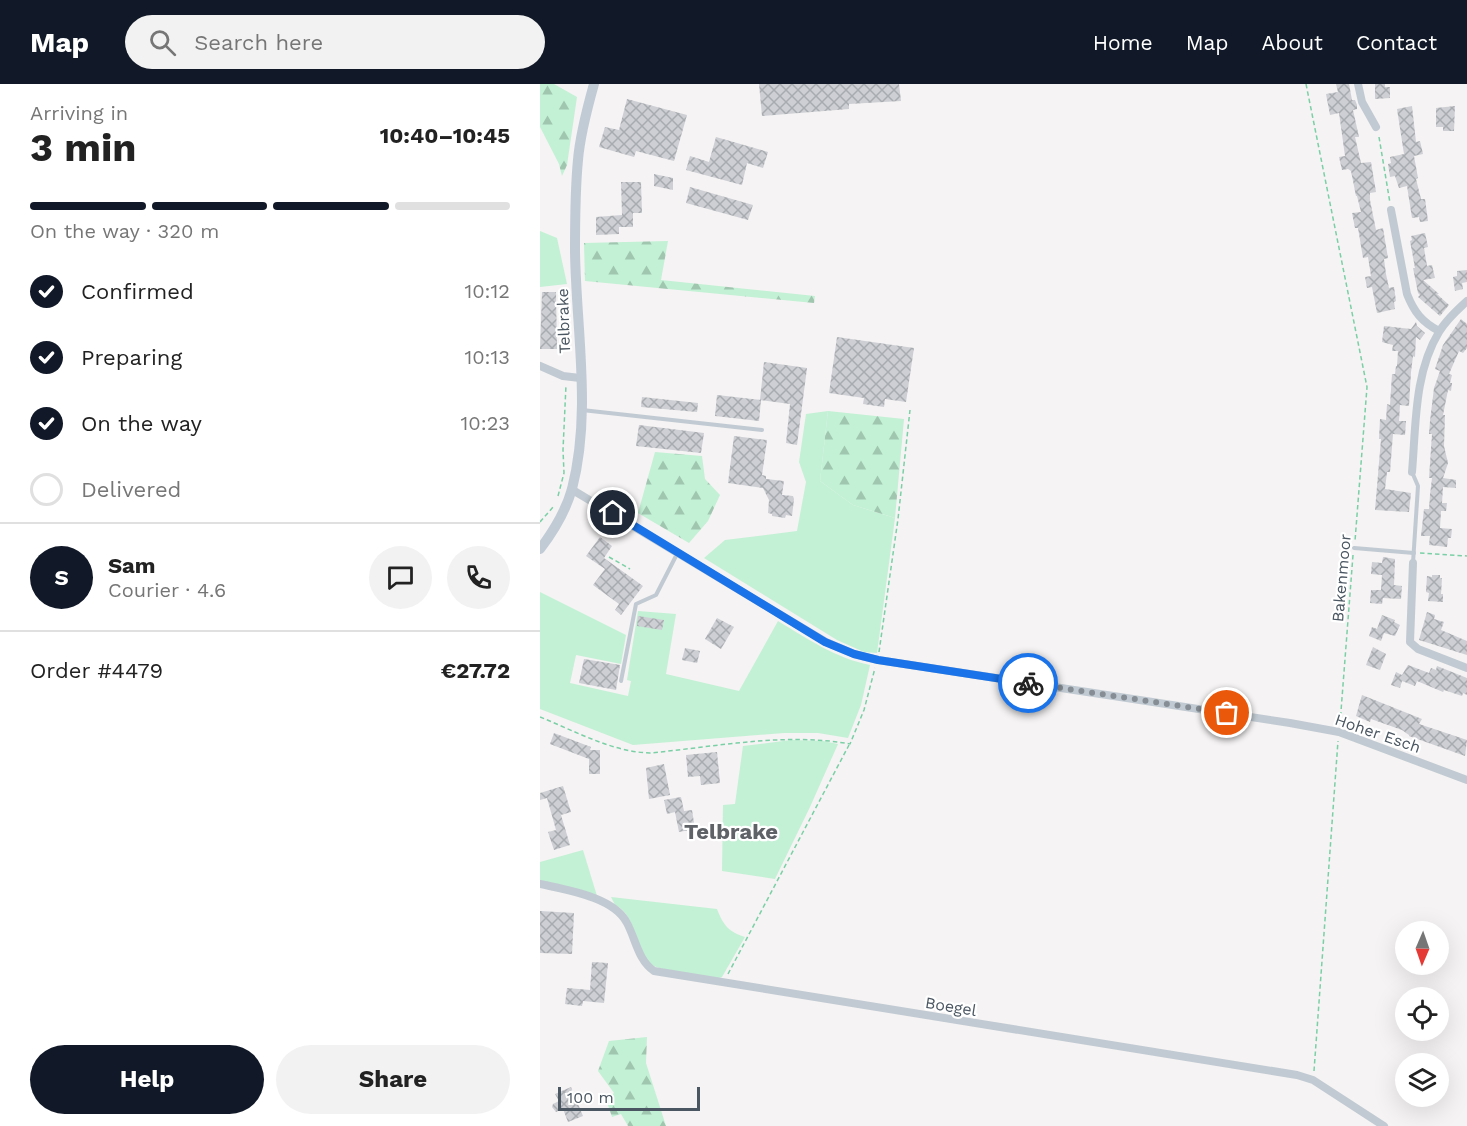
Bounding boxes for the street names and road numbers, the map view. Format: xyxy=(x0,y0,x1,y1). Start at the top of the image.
street label: Telbrake xyxy=(553,288,574,354)
street label: Bakenmoor xyxy=(1328,533,1355,623)
street label: Hoher Esch xyxy=(1332,710,1423,757)
street label: Boegel xyxy=(924,993,978,1020)

